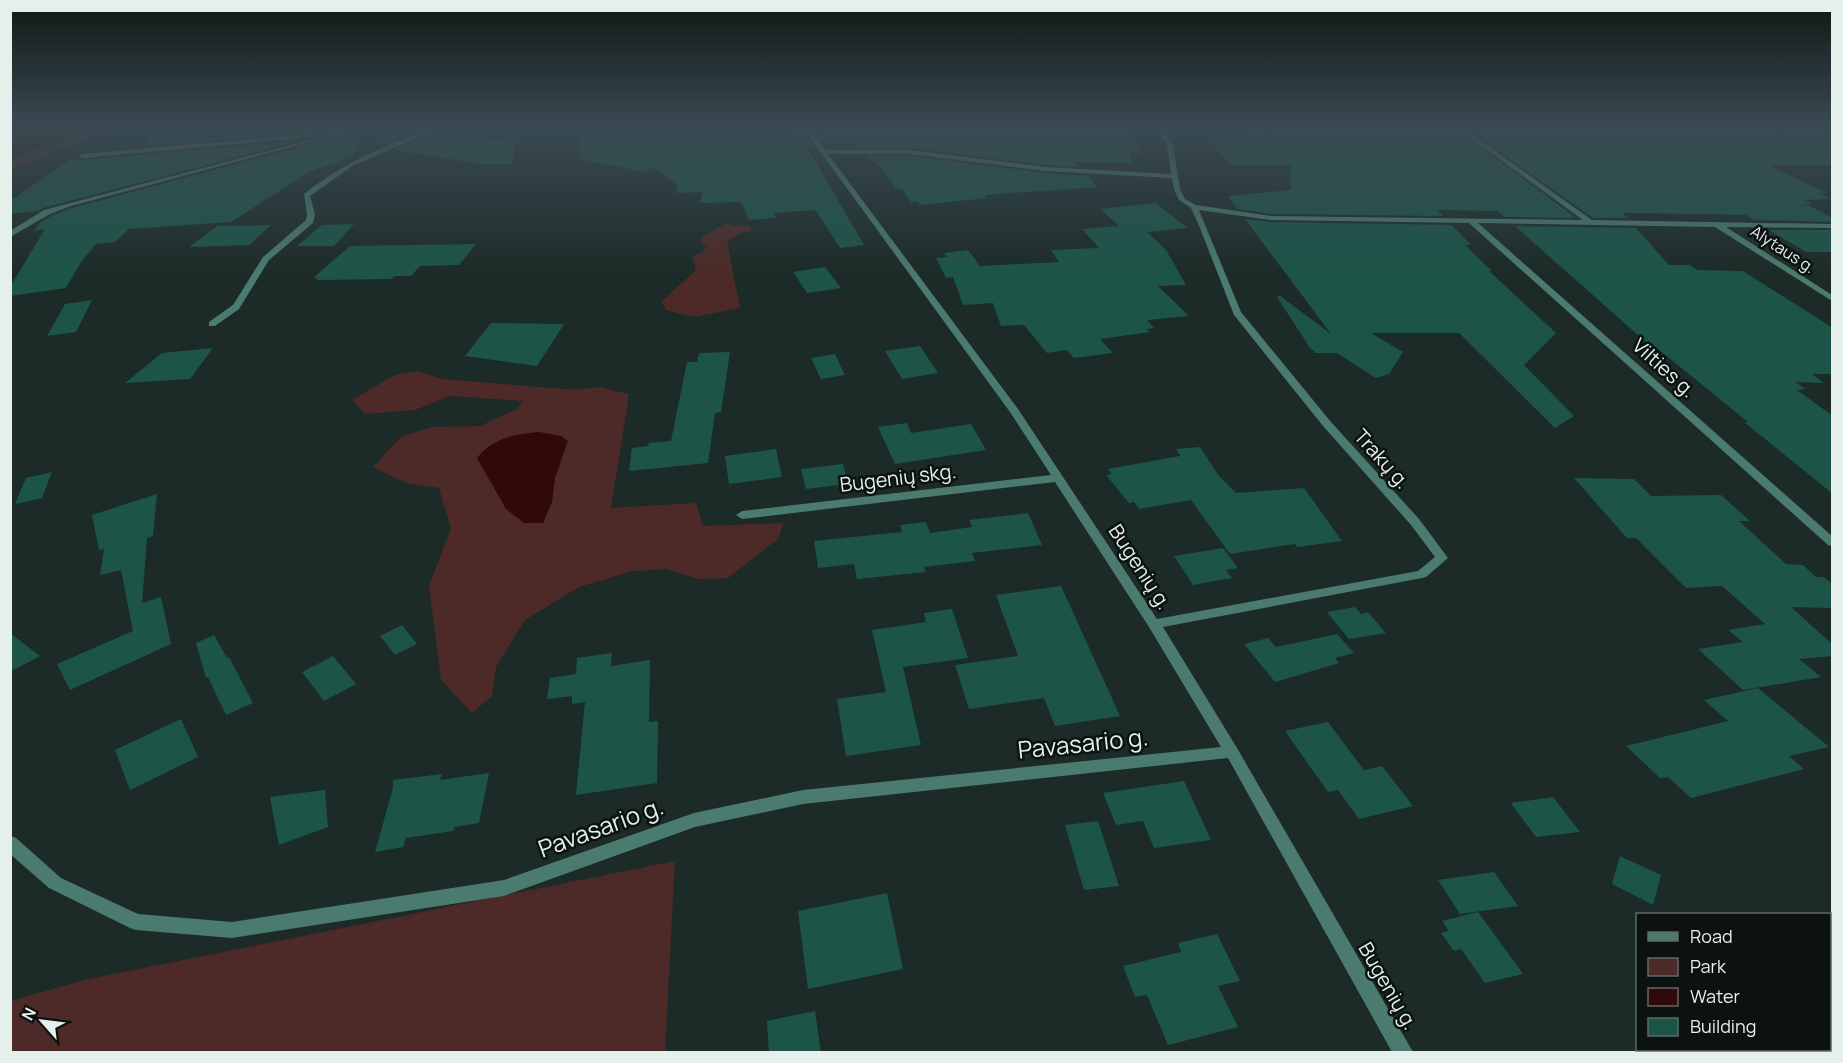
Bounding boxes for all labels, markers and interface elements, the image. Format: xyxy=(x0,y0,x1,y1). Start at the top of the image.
street label: Alytaus g. xyxy=(1746,220,1820,278)
street label: Vilties g. xyxy=(1627,332,1702,403)
street label: Trakų g. xyxy=(1348,423,1416,494)
street label: Bugenių skg. xyxy=(838,457,958,498)
street label: Bugenių g. xyxy=(1103,519,1178,615)
street label: Pavasario g. xyxy=(1016,719,1150,766)
street label: Pavasario g. xyxy=(533,789,668,865)
legend xyxy=(1636,913,1831,1051)
text: Road xyxy=(1690,924,1733,948)
street label: Bugenių g. xyxy=(1353,937,1424,1034)
text: Park xyxy=(1690,954,1727,978)
text: Water xyxy=(1690,984,1740,1008)
north arrow xyxy=(12,991,72,1051)
text: N xyxy=(16,1004,41,1024)
text: Building xyxy=(1690,1014,1756,1038)

